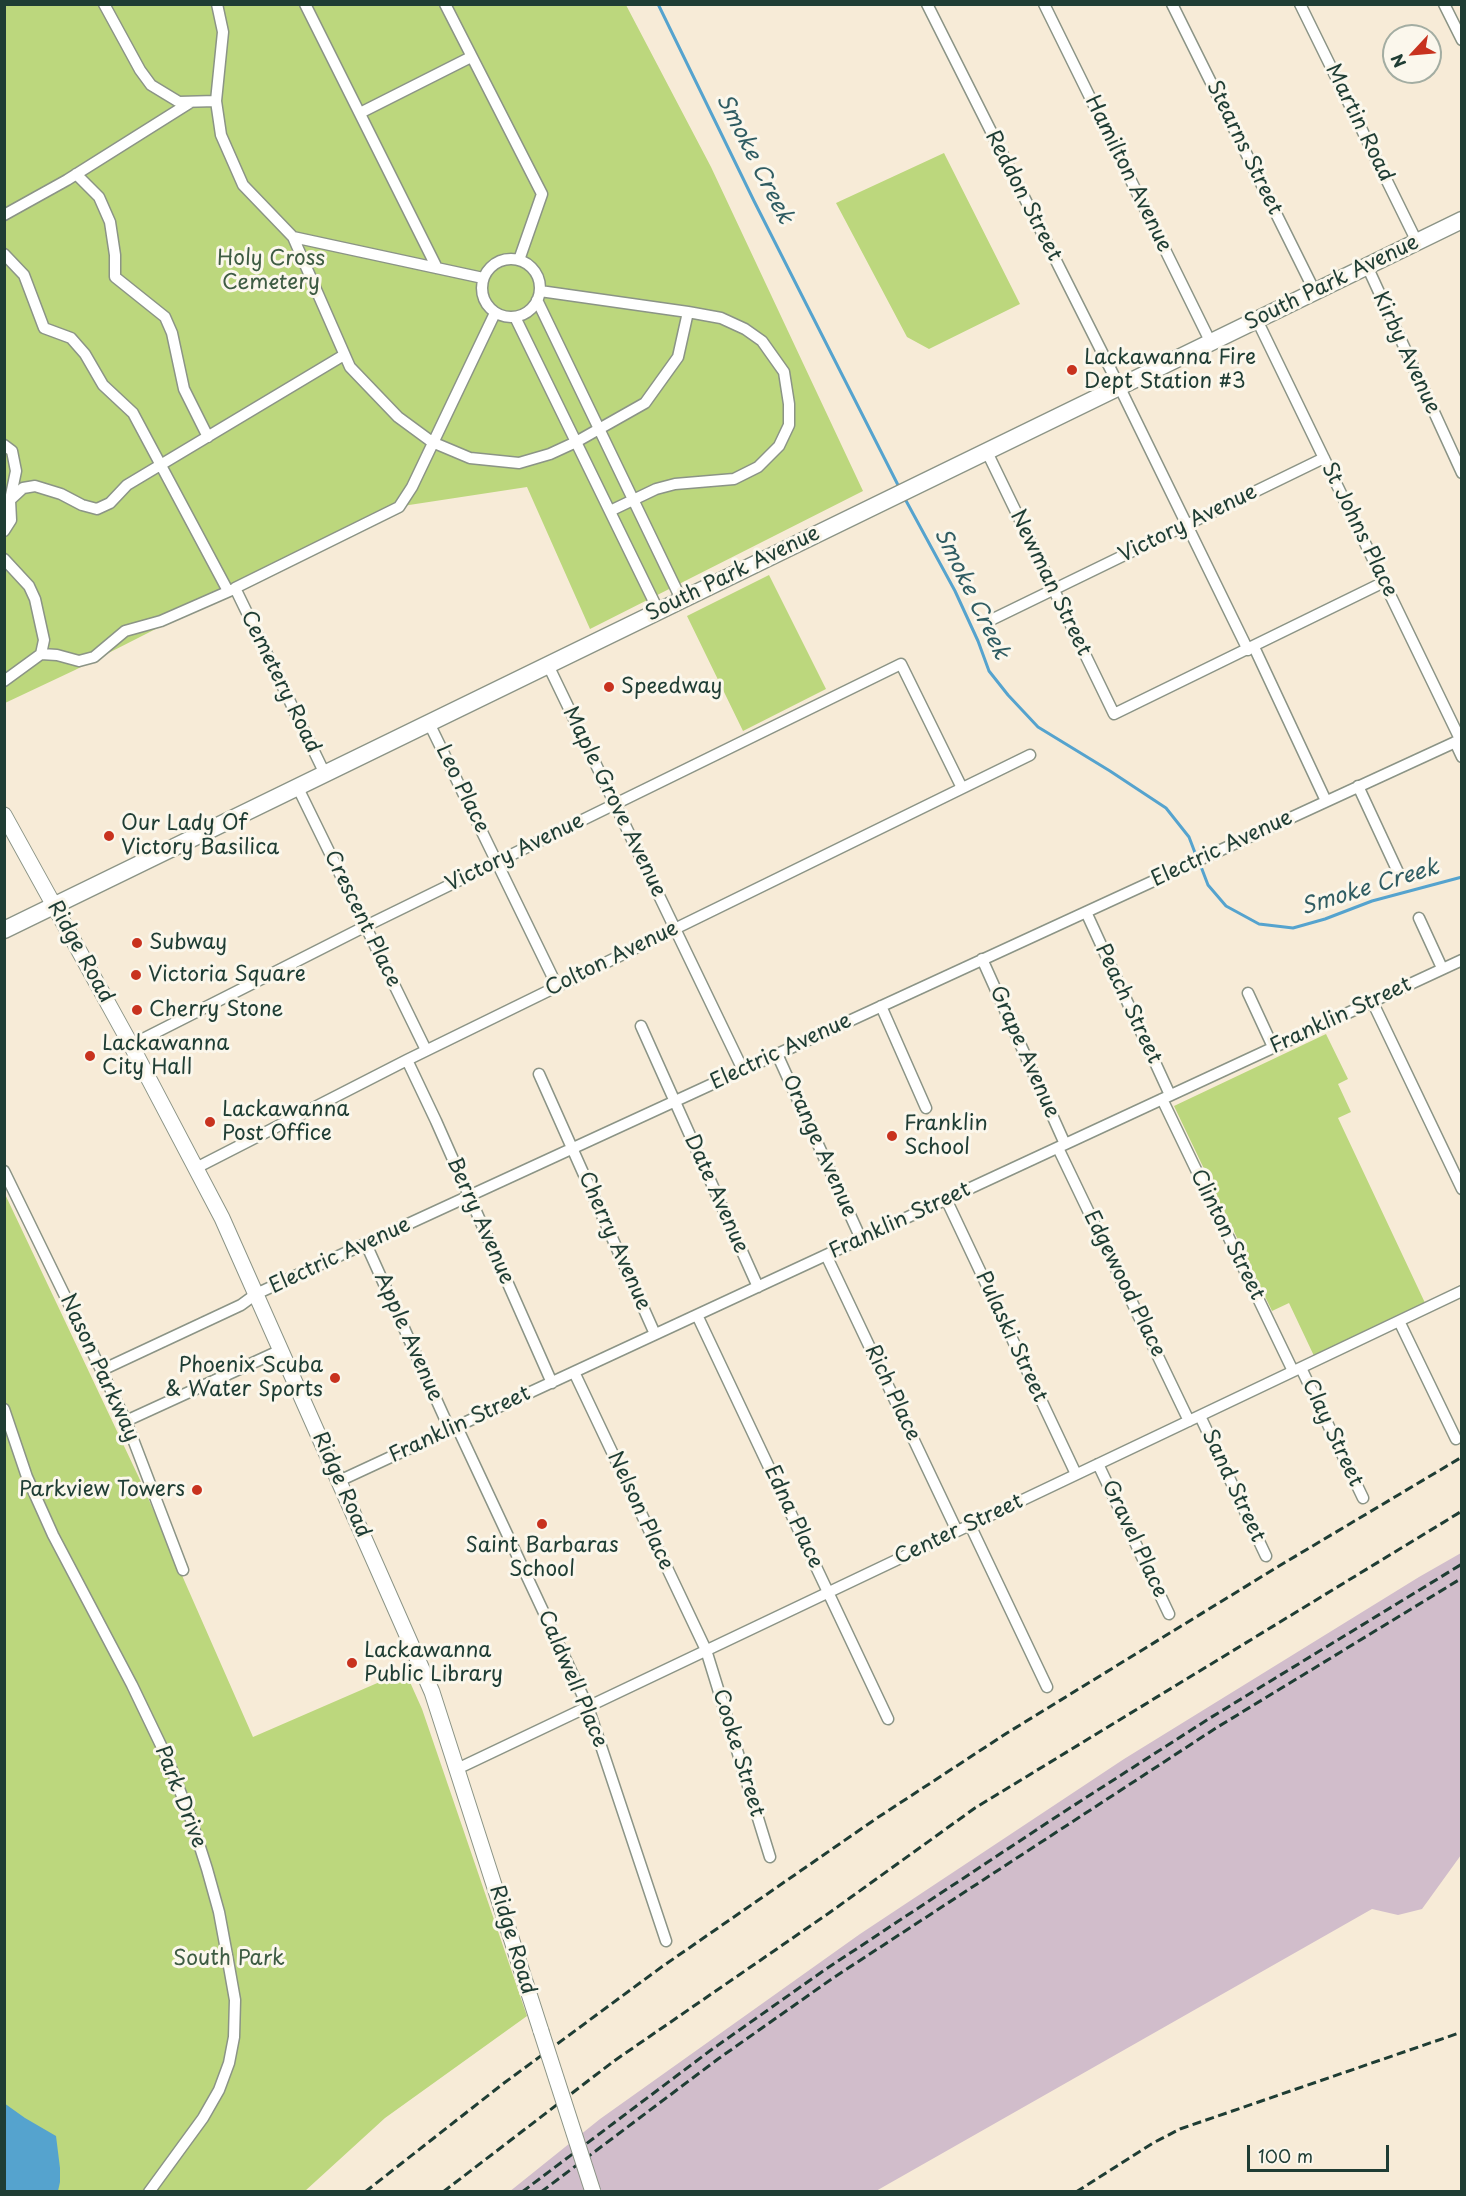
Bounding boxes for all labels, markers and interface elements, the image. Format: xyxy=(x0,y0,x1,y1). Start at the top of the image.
north arrow xyxy=(1382,24,1442,84)
text: N xyxy=(1384,50,1411,72)
street label: Martin Road xyxy=(1320,60,1398,186)
street label: Stearns Street xyxy=(1201,77,1287,219)
water label: Smoke Creek xyxy=(710,89,798,229)
street label: Hamilton Avenue xyxy=(1079,92,1177,256)
street label: Reddon Street xyxy=(979,127,1067,265)
street label: South Park Avenue xyxy=(1241,230,1423,336)
park label: Holy Cross Cemetery xyxy=(217,246,325,296)
street label: Kirby Avenue xyxy=(1367,288,1445,418)
place label: Lackawanna Fire Dept Station #3 xyxy=(1084,345,1256,395)
marker: Lackawanna Fire Dept Station #3 xyxy=(1065,363,1079,377)
street label: St Johns Place xyxy=(1316,459,1402,601)
street label: Victory Avenue xyxy=(1115,480,1261,568)
street label: Newman Street xyxy=(1004,506,1096,660)
street label: South Park Avenue xyxy=(642,521,824,627)
water label: Smoke Creek xyxy=(928,524,1014,664)
street label: Cemetery Road xyxy=(235,607,325,757)
place label: Speedway xyxy=(621,674,722,700)
marker: Speedway xyxy=(602,680,616,694)
street label: Maple Grove Avenue xyxy=(557,703,671,901)
street label: Leo Place xyxy=(430,741,494,837)
street label: Electric Avenue xyxy=(1147,805,1297,893)
street label: Victory Avenue xyxy=(442,809,588,897)
place label: Our Lady Of Victory Basilica xyxy=(121,811,279,861)
marker: Our Lady Of Victory Basilica xyxy=(102,829,116,843)
street label: Crescent Place xyxy=(318,847,406,991)
water label: Smoke Creek xyxy=(1298,855,1442,921)
street label: Ridge Road xyxy=(42,896,118,1008)
street label: Colton Avenue xyxy=(541,916,683,1002)
place label: Subway xyxy=(149,930,227,956)
marker: Subway xyxy=(130,936,144,950)
street label: Peach Street xyxy=(1089,940,1167,1068)
place label: Victoria Square xyxy=(148,962,306,988)
marker: Victoria Square xyxy=(129,968,143,982)
street label: Franklin Street xyxy=(1266,972,1416,1060)
street label: Grape Avenue xyxy=(984,982,1064,1122)
place label: Cherry Stone xyxy=(149,997,283,1023)
marker: Cherry Stone xyxy=(130,1003,144,1017)
street label: Electric Avenue xyxy=(706,1008,856,1096)
place label: Lackawanna City Hall xyxy=(102,1031,229,1081)
marker: Lackawanna City Hall xyxy=(83,1049,97,1063)
street label: Orange Avenue xyxy=(776,1071,862,1221)
place label: Lackawanna Post Office xyxy=(222,1097,349,1147)
place label: Franklin School xyxy=(904,1111,988,1161)
marker: Lackawanna Post Office xyxy=(203,1115,217,1129)
marker: Franklin School xyxy=(885,1129,899,1143)
street label: Date Avenue xyxy=(679,1131,753,1257)
street label: Berry Avenue xyxy=(441,1154,519,1288)
street label: Clinton Street xyxy=(1184,1165,1270,1305)
street label: Cherry Avenue xyxy=(572,1168,656,1314)
street label: Franklin Street xyxy=(825,1177,975,1265)
street label: Edgewood Place xyxy=(1078,1207,1170,1361)
street label: Electric Avenue xyxy=(265,1212,415,1300)
street label: Pulaski Street xyxy=(970,1268,1052,1406)
street label: Apple Avenue xyxy=(368,1269,448,1405)
street label: Nason Parkway xyxy=(54,1290,144,1446)
street label: Rich Place xyxy=(859,1341,925,1445)
place label: Phoenix Scuba & Water Sports xyxy=(165,1353,323,1403)
marker: Phoenix Scuba & Water Sports xyxy=(328,1371,342,1385)
street label: Clay Street xyxy=(1296,1375,1368,1491)
street label: Franklin Street xyxy=(385,1381,535,1469)
street label: Sand Street xyxy=(1196,1426,1270,1546)
street label: Ridge Road xyxy=(307,1428,375,1542)
street label: Nelson Place xyxy=(602,1448,678,1574)
street label: Edna Place xyxy=(758,1462,828,1572)
street label: Gravel Place xyxy=(1096,1476,1172,1602)
place label: Parkview Towers xyxy=(19,1477,185,1503)
marker: Parkview Towers xyxy=(190,1483,204,1497)
street label: Center Street xyxy=(891,1489,1027,1571)
marker: Saint Barbaras School xyxy=(535,1517,549,1531)
place label: Saint Barbaras School xyxy=(465,1533,619,1583)
street label: Caldwell Place xyxy=(532,1607,612,1751)
place label: Lackawanna Public Library xyxy=(364,1638,503,1688)
marker: Lackawanna Public Library xyxy=(345,1656,359,1670)
street label: Cooke Street xyxy=(707,1686,769,1820)
street label: Park Drive xyxy=(149,1742,211,1852)
street label: Ridge Road xyxy=(483,1882,541,1998)
park label: South Park xyxy=(173,1946,285,1972)
scale bar xyxy=(1250,2133,1392,2171)
text: 100 m xyxy=(1258,2142,1313,2169)

